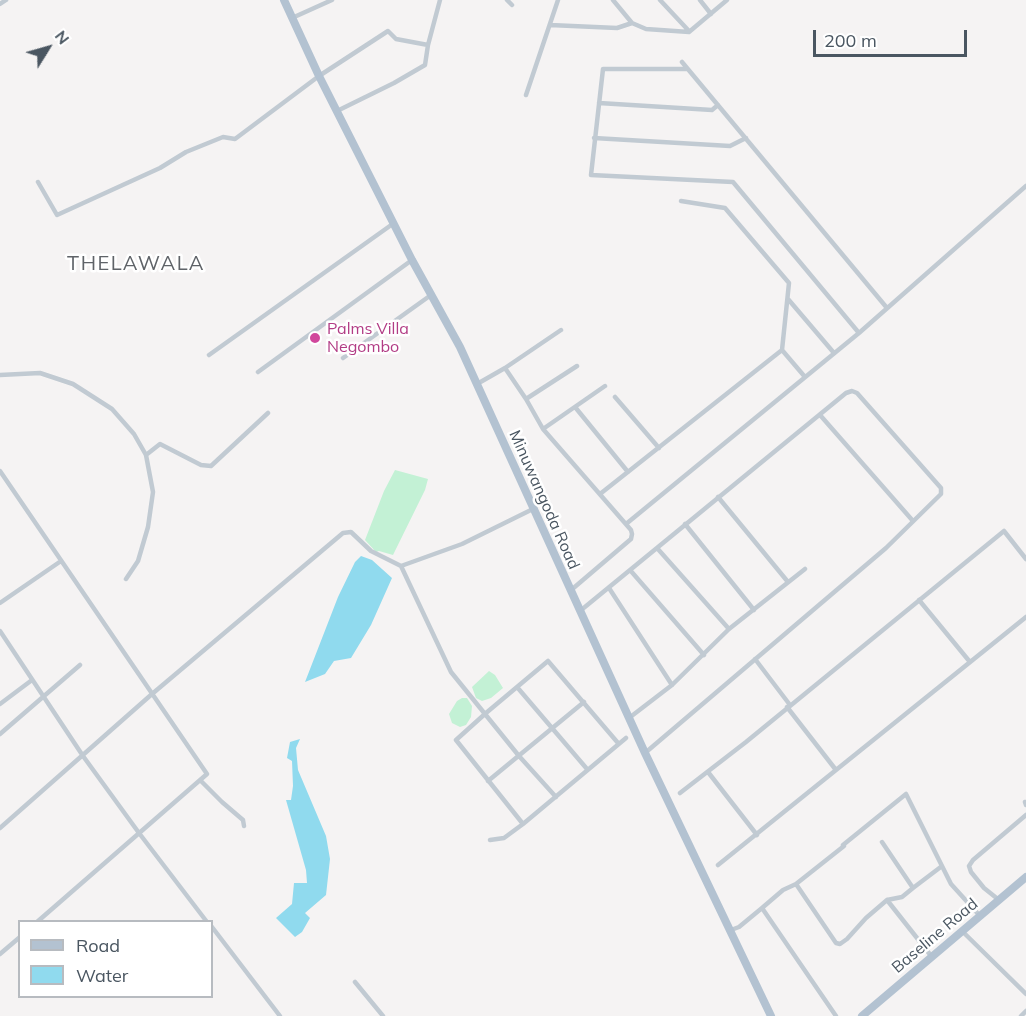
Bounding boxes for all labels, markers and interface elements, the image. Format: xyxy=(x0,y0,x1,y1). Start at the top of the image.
north arrow xyxy=(18,18,78,78)
scale bar xyxy=(816,18,970,56)
text: N xyxy=(51,26,74,48)
text: 200 m xyxy=(824,29,877,52)
district label: THELAWALA xyxy=(67,252,205,276)
place label: Palms Villa Negombo xyxy=(327,319,409,357)
marker: Palms Villa Negombo xyxy=(308,331,322,345)
street label: Minuwangoda Road xyxy=(505,427,583,573)
street label: Baseline Road xyxy=(888,895,982,977)
legend xyxy=(18,920,213,998)
text: Road xyxy=(76,934,120,957)
text: Water xyxy=(76,964,128,987)

